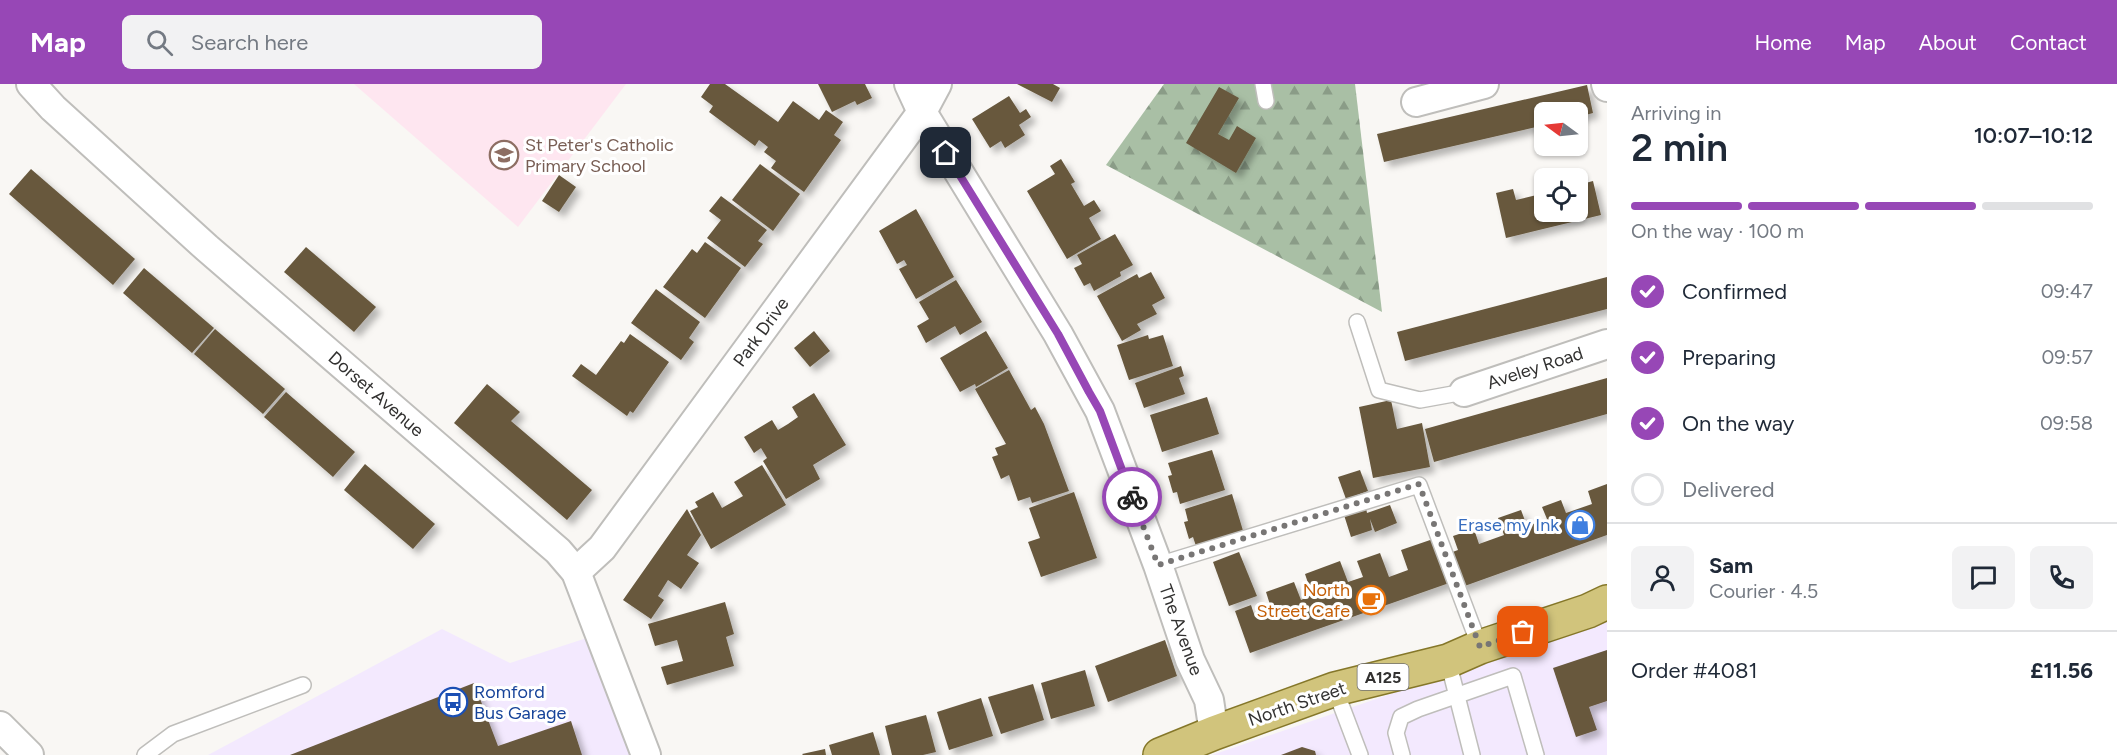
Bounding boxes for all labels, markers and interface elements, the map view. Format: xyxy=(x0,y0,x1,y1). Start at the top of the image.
search box xyxy=(122,15,542,69)
text: Map xyxy=(30,25,86,59)
icon: search xyxy=(143,26,176,59)
text: Search here xyxy=(191,29,308,56)
text: Home xyxy=(1755,30,1812,55)
text: Map xyxy=(1845,30,1886,55)
text: About xyxy=(1919,30,1977,55)
text: Contact xyxy=(2010,30,2087,55)
text: Arriving in xyxy=(1631,101,1721,125)
north arrow xyxy=(1534,102,1588,156)
map controls xyxy=(1534,102,1588,222)
text: 10:07–10:12 xyxy=(1974,122,2093,149)
text: 2 min xyxy=(1631,124,1728,171)
pin xyxy=(920,127,971,178)
place label: St Peter's Catholic Primary School xyxy=(525,134,674,177)
icon: home xyxy=(929,136,962,169)
school or university icon: St Peter's Catholic Primary School xyxy=(488,139,520,171)
button: locate xyxy=(1534,168,1588,222)
text: On the way · 100 m xyxy=(1631,219,1804,243)
icon: check xyxy=(1631,275,1664,308)
text: Confirmed xyxy=(1682,278,1787,305)
text: 09:47 xyxy=(2041,279,2093,303)
street label: Park Drive xyxy=(728,293,794,371)
icon: check xyxy=(1631,341,1664,374)
street label: Aveley Road xyxy=(1484,342,1586,394)
text: Preparing xyxy=(1682,344,1776,371)
text: 09:57 xyxy=(2042,345,2093,369)
street label: Dorset Avenue xyxy=(324,347,428,442)
icon: check xyxy=(1631,407,1664,440)
text: On the way xyxy=(1682,410,1794,437)
text: 09:58 xyxy=(2040,411,2093,435)
courier xyxy=(1102,467,1162,527)
text: Delivered xyxy=(1682,476,1775,503)
icon: bike xyxy=(1116,481,1149,514)
shop icon: Erase my Ink xyxy=(1564,509,1596,541)
place label: Erase my Ink xyxy=(1458,514,1559,536)
button: person xyxy=(1631,546,1694,609)
button: chat xyxy=(1952,546,2015,609)
button: phone xyxy=(2030,546,2093,609)
text: Sam xyxy=(1709,552,1753,579)
place label: North Street Cafe xyxy=(1257,579,1350,622)
text: Courier · 4.5 xyxy=(1709,579,1818,603)
street label: The Avenue xyxy=(1154,582,1208,679)
cafe icon: North Street Cafe xyxy=(1355,584,1387,616)
pin xyxy=(1497,606,1548,657)
icon: bag xyxy=(1506,615,1539,648)
text: Order #4081 xyxy=(1631,657,1757,684)
text: £11.56 xyxy=(2030,657,2093,684)
road number: A125 xyxy=(1358,664,1408,690)
street label: North Street xyxy=(1245,677,1349,731)
place label: Romford Bus Garage xyxy=(474,681,567,724)
bus stop icon: Romford Bus Garage xyxy=(437,686,469,718)

